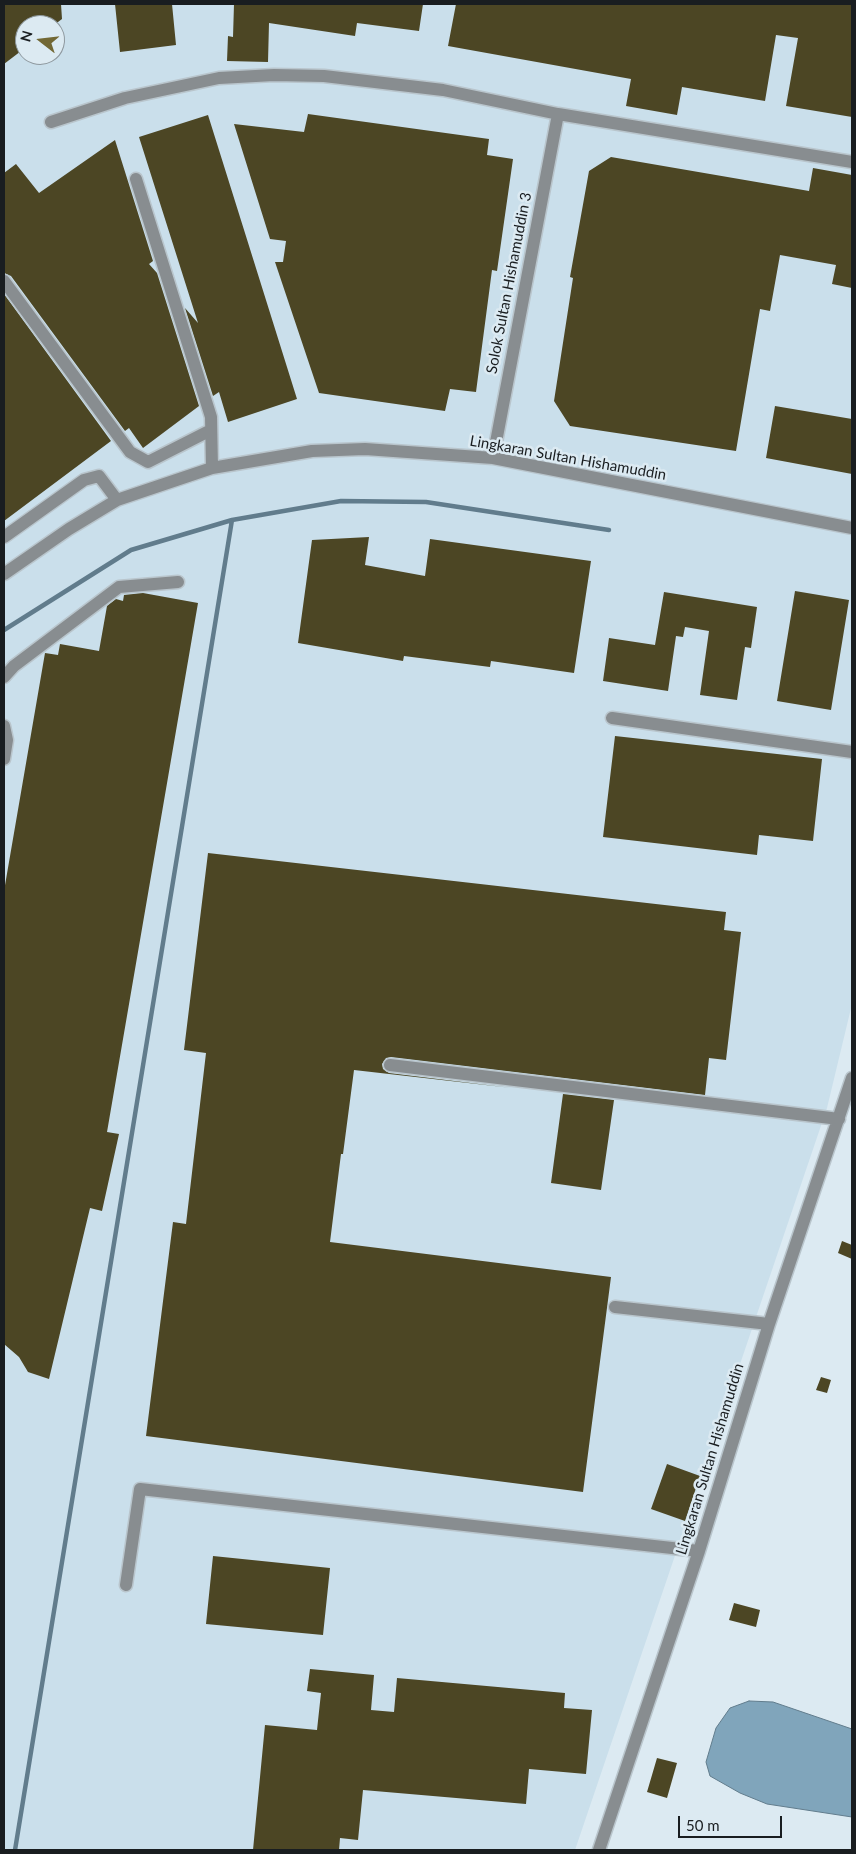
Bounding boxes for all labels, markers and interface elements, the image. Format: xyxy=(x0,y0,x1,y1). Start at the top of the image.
north arrow xyxy=(15,15,65,65)
text: N xyxy=(16,28,36,44)
street label: Solok Sultan Hishamuddin 3 xyxy=(483,191,535,375)
street label: Lingkaran Sultan Hishamuddin xyxy=(468,432,668,484)
street label: Lingkaran Sultan Hishamuddin xyxy=(672,1361,748,1557)
scale bar xyxy=(681,1806,785,1838)
text: 50 m xyxy=(686,1816,720,1834)

